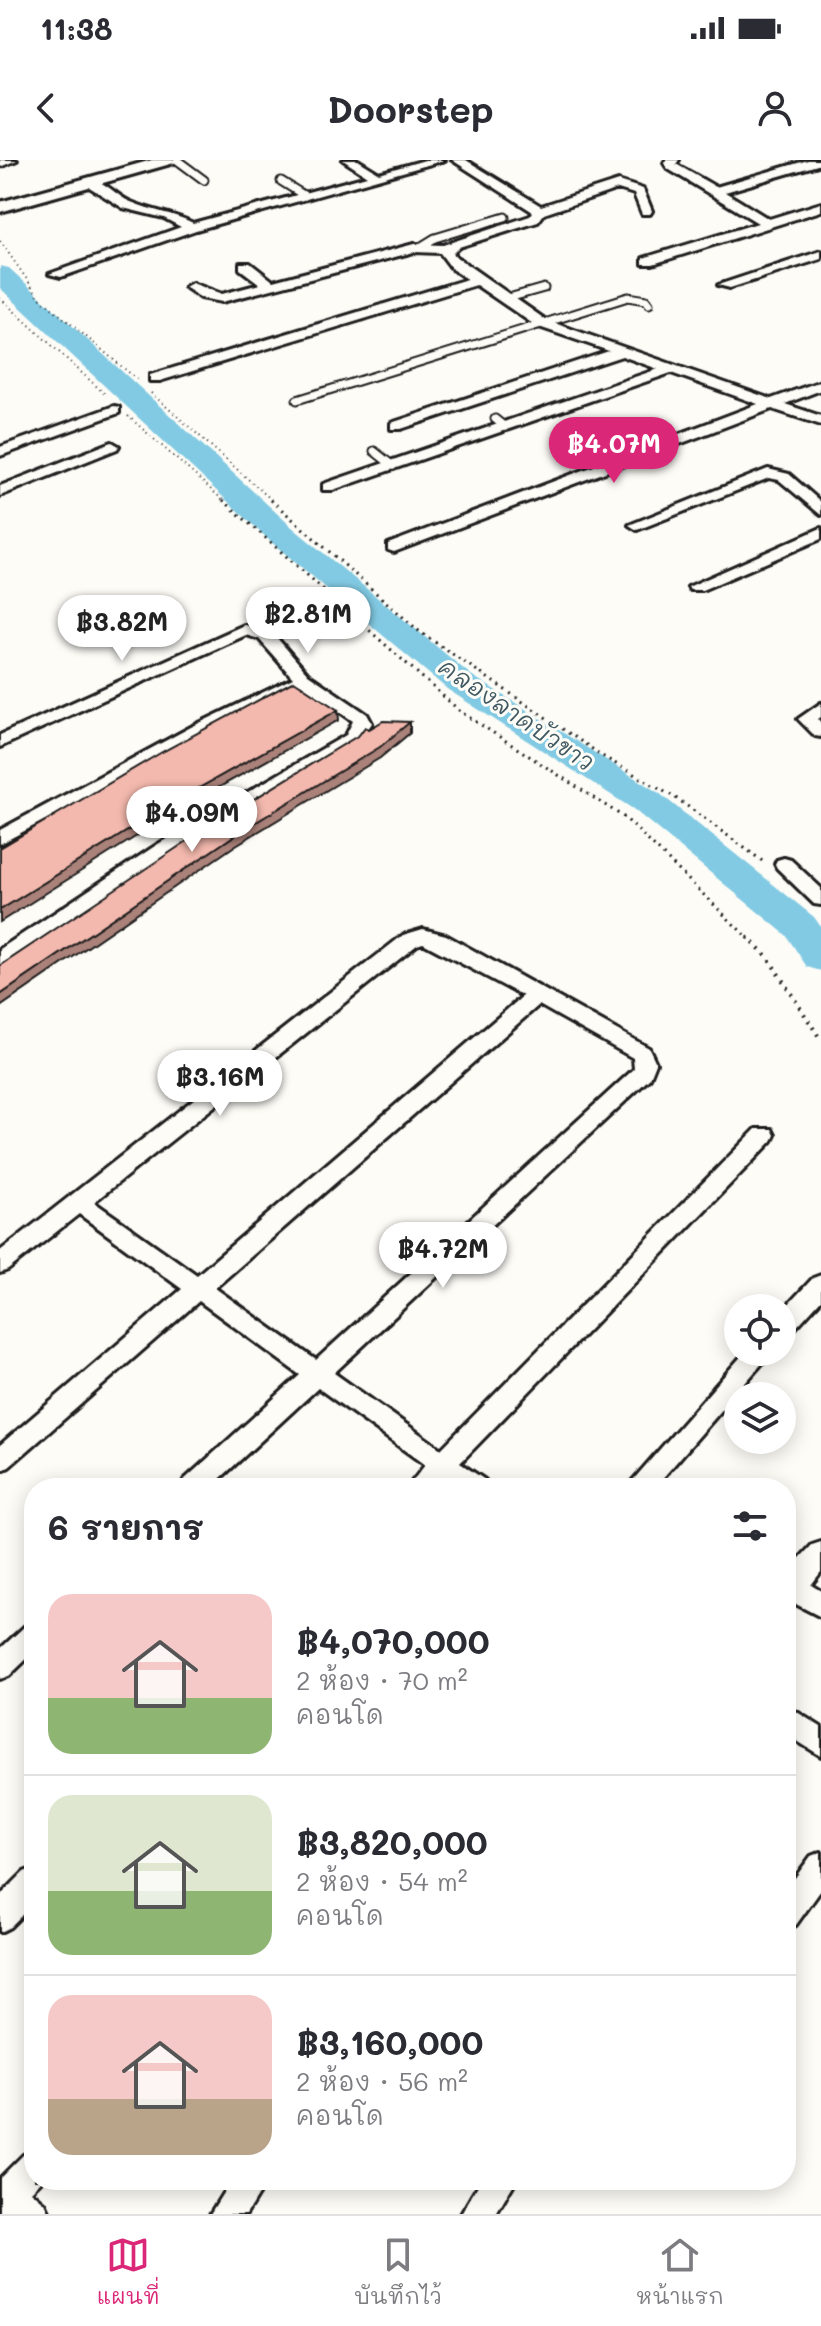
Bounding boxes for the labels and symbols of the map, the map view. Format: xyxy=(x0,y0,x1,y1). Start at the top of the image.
pin: ฿4.07M xyxy=(549,417,679,485)
pin: ฿2.81M xyxy=(243,587,373,655)
pin: ฿3.82M xyxy=(57,595,187,663)
water label: คลองลาดบัวขาว xyxy=(433,650,601,777)
pin: ฿4.09M xyxy=(127,786,257,854)
pin: ฿3.16M xyxy=(155,1050,285,1118)
pin: ฿4.72M xyxy=(378,1222,508,1290)

